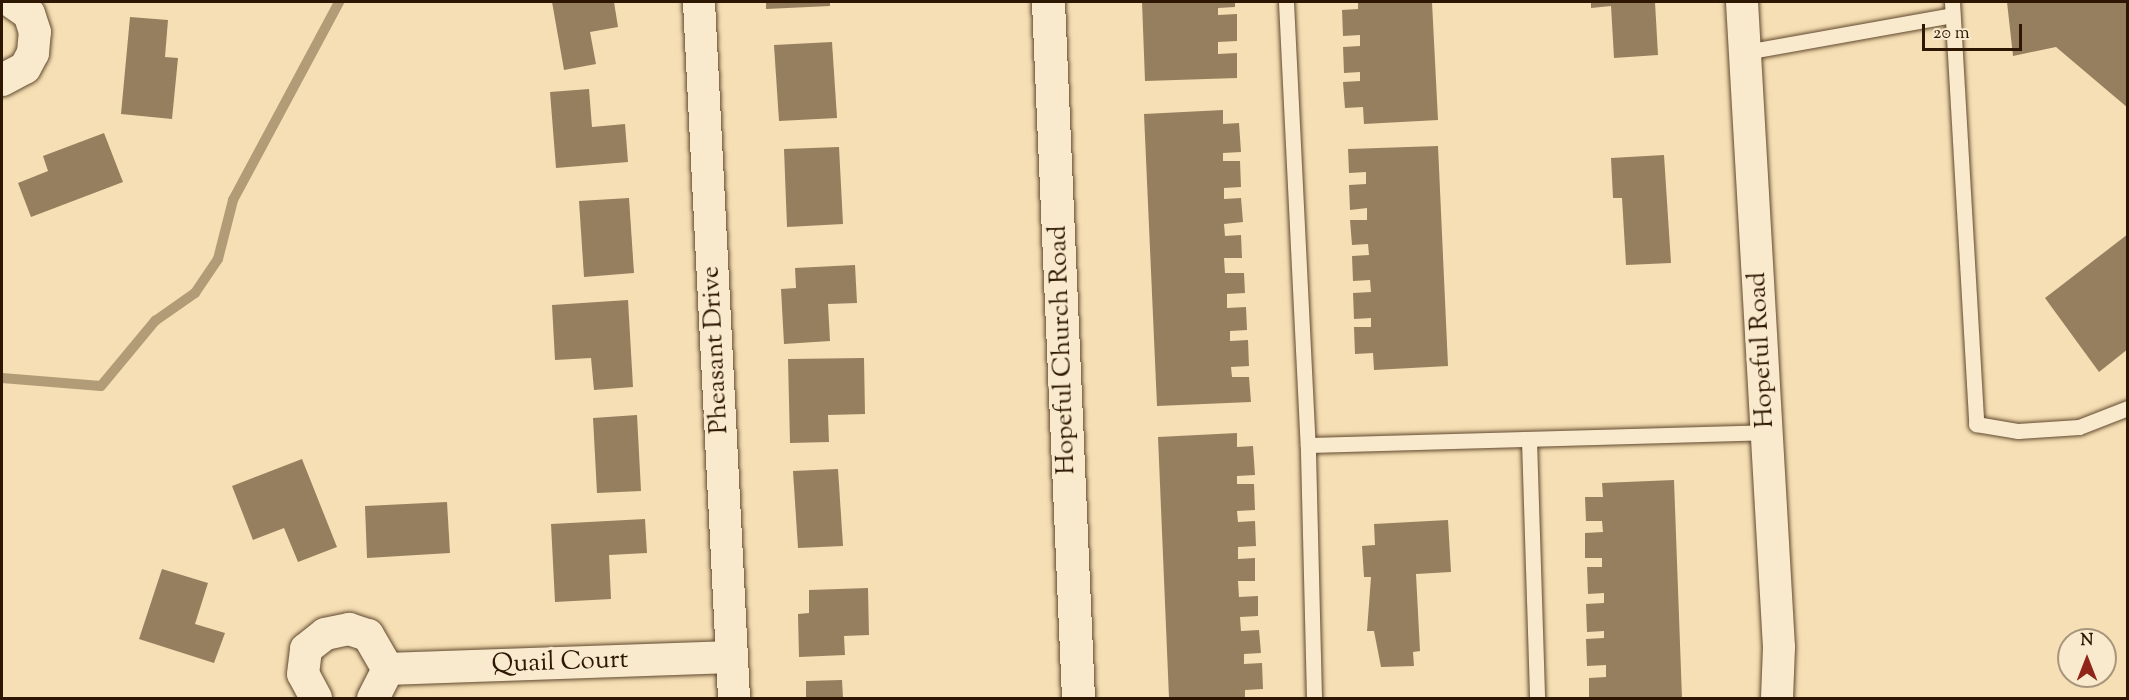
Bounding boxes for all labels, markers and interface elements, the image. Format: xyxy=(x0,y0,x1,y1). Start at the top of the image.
scale bar xyxy=(1925,12,2026,50)
text: 20 m xyxy=(1933,21,1970,47)
street label: Hopeful Church Road xyxy=(1043,225,1083,475)
street label: Pheasant Drive xyxy=(696,265,736,435)
street label: Hopeful Road xyxy=(1742,271,1782,429)
north arrow xyxy=(2057,628,2117,688)
text: N xyxy=(2081,630,2093,653)
street label: Quail Court xyxy=(491,645,629,681)

